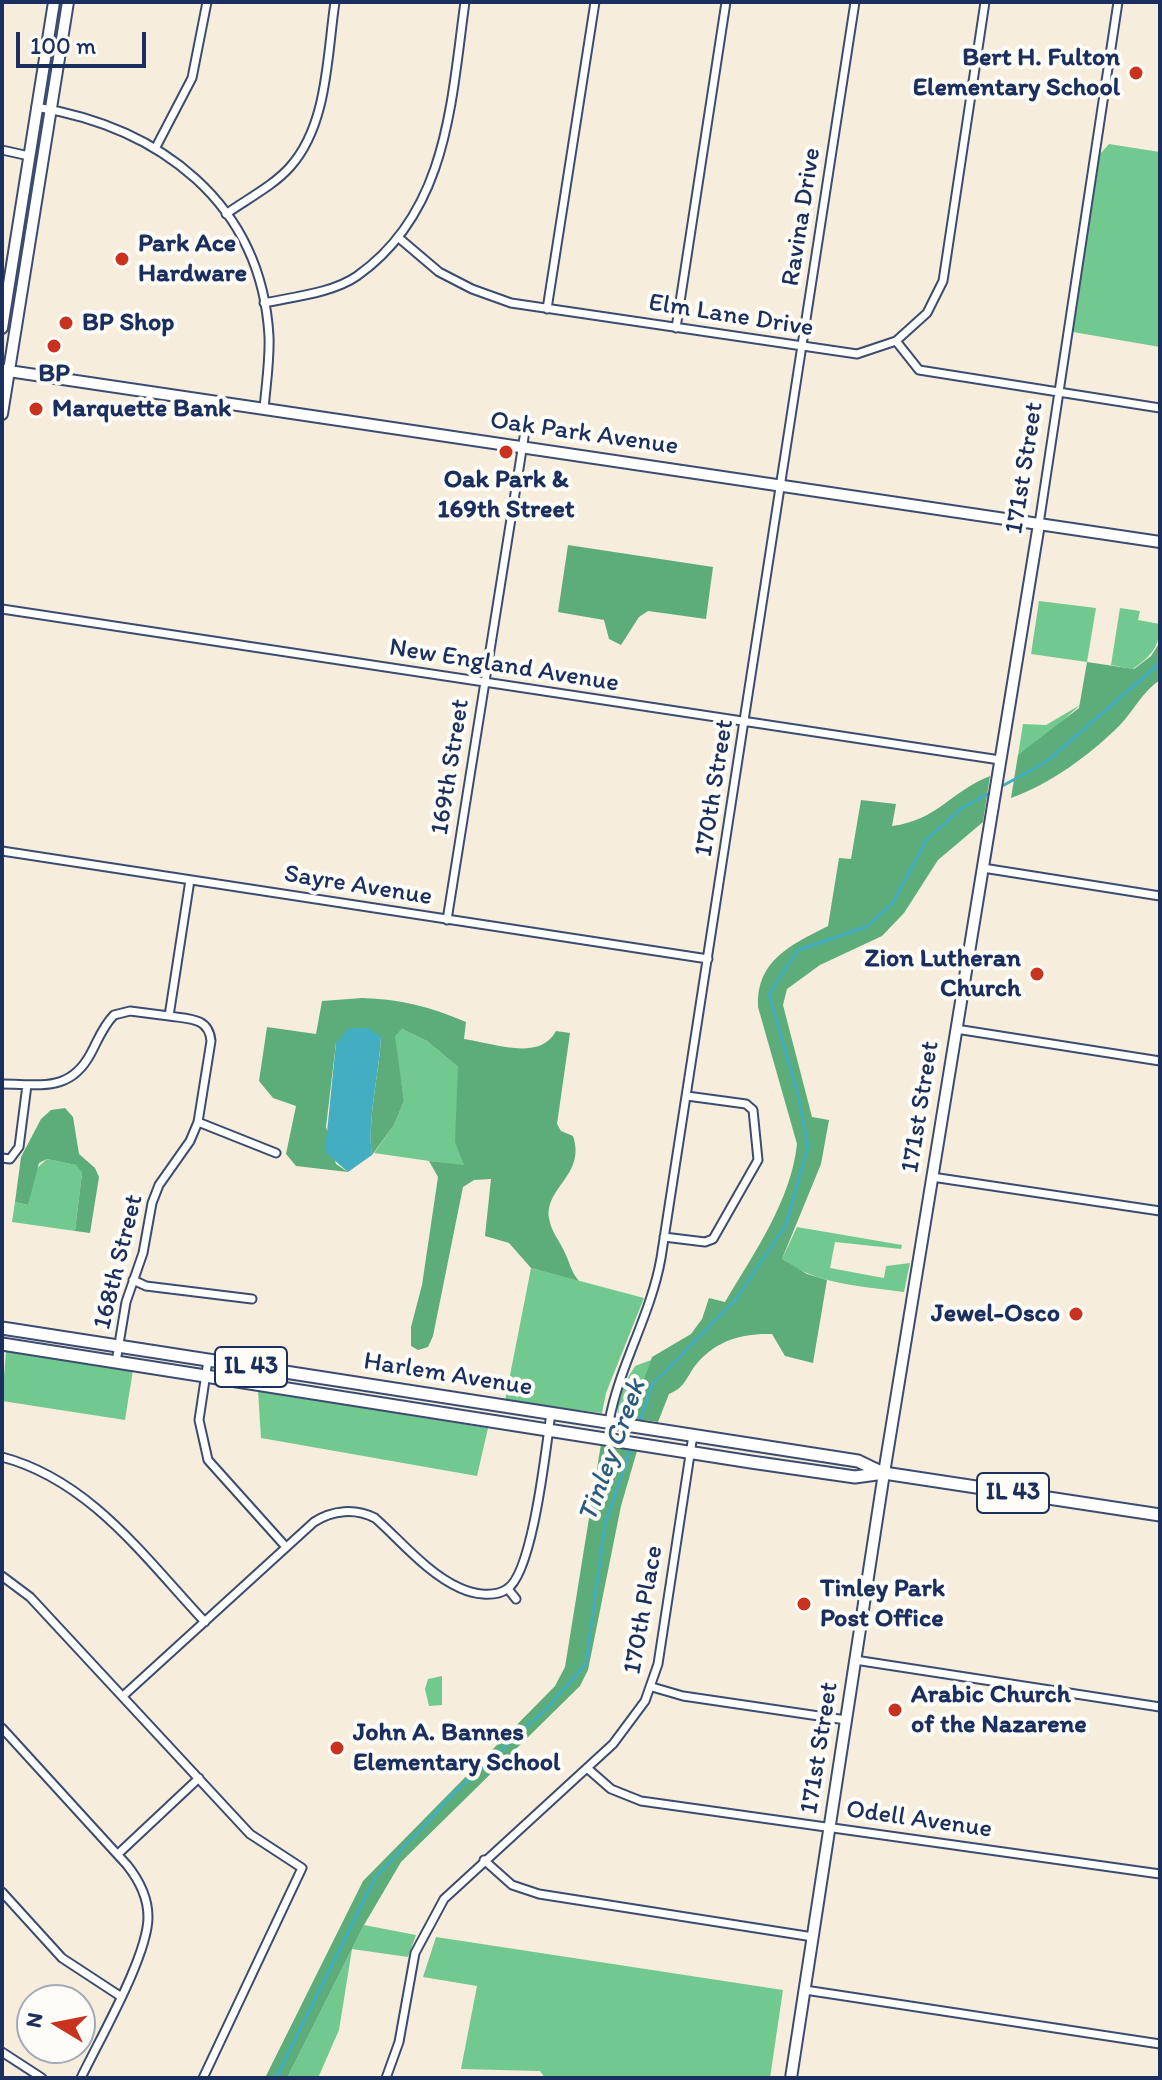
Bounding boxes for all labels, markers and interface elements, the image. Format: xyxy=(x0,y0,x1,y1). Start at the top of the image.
scale bar xyxy=(20,16,150,66)
text: 100 m xyxy=(30,31,96,60)
place label: Bert H. Fulton Elementary School xyxy=(913,42,1120,104)
marker: Bert H. Fulton Elementary School xyxy=(1127,64,1145,82)
street label: Ravina Drive xyxy=(776,146,828,288)
place label: Park Ace Hardware xyxy=(138,228,247,290)
marker: Park Ace Hardware xyxy=(113,250,131,268)
street label: Elm Lane Drive xyxy=(646,288,816,344)
place label: BP Shop xyxy=(82,307,174,339)
marker: BP Shop xyxy=(57,314,75,332)
marker: BP xyxy=(45,337,63,355)
place label: BP xyxy=(38,358,70,390)
place label: Marquette Bank xyxy=(52,393,231,425)
marker: Marquette Bank xyxy=(27,400,45,418)
street label: 171st Street xyxy=(999,400,1051,536)
street label: Oak Park Avenue xyxy=(488,405,680,463)
marker: Oak Park & 169th Street xyxy=(497,443,515,461)
place label: Oak Park & 169th Street xyxy=(437,464,575,526)
street label: New England Avenue xyxy=(387,632,621,700)
street label: 169th Street xyxy=(425,697,477,837)
street label: 170th Street xyxy=(689,717,741,859)
street label: Sayre Avenue xyxy=(282,859,434,913)
place label: Zion Lutheran Church xyxy=(865,943,1021,1004)
marker: Zion Lutheran Church xyxy=(1028,965,1046,983)
street label: 171st Street xyxy=(895,1039,947,1175)
street label: 168th Street xyxy=(87,1191,151,1333)
place label: Jewel-Osco xyxy=(931,1298,1060,1330)
marker: Jewel-Osco xyxy=(1067,1305,1085,1323)
street label: Harlem Avenue xyxy=(361,1346,535,1404)
road number: IL 43 xyxy=(215,1347,287,1387)
water label: Tinley Creek xyxy=(572,1375,654,1527)
road number: IL 43 xyxy=(977,1473,1049,1513)
street label: 170th Place xyxy=(617,1543,671,1677)
place label: Tinley Park Post Office xyxy=(820,1573,945,1634)
marker: Tinley Park Post Office xyxy=(795,1595,813,1613)
place label: Arabic Church of the Nazarene xyxy=(911,1679,1087,1740)
street label: 171st Street xyxy=(794,1680,846,1816)
marker: Arabic Church of the Nazarene xyxy=(886,1701,904,1719)
place label: John A. Bannes Elementary School xyxy=(353,1717,560,1778)
marker: John A. Bannes Elementary School xyxy=(328,1739,346,1757)
street label: Odell Avenue xyxy=(844,1794,994,1846)
north arrow xyxy=(16,1984,96,2064)
text: N xyxy=(19,2010,48,2030)

